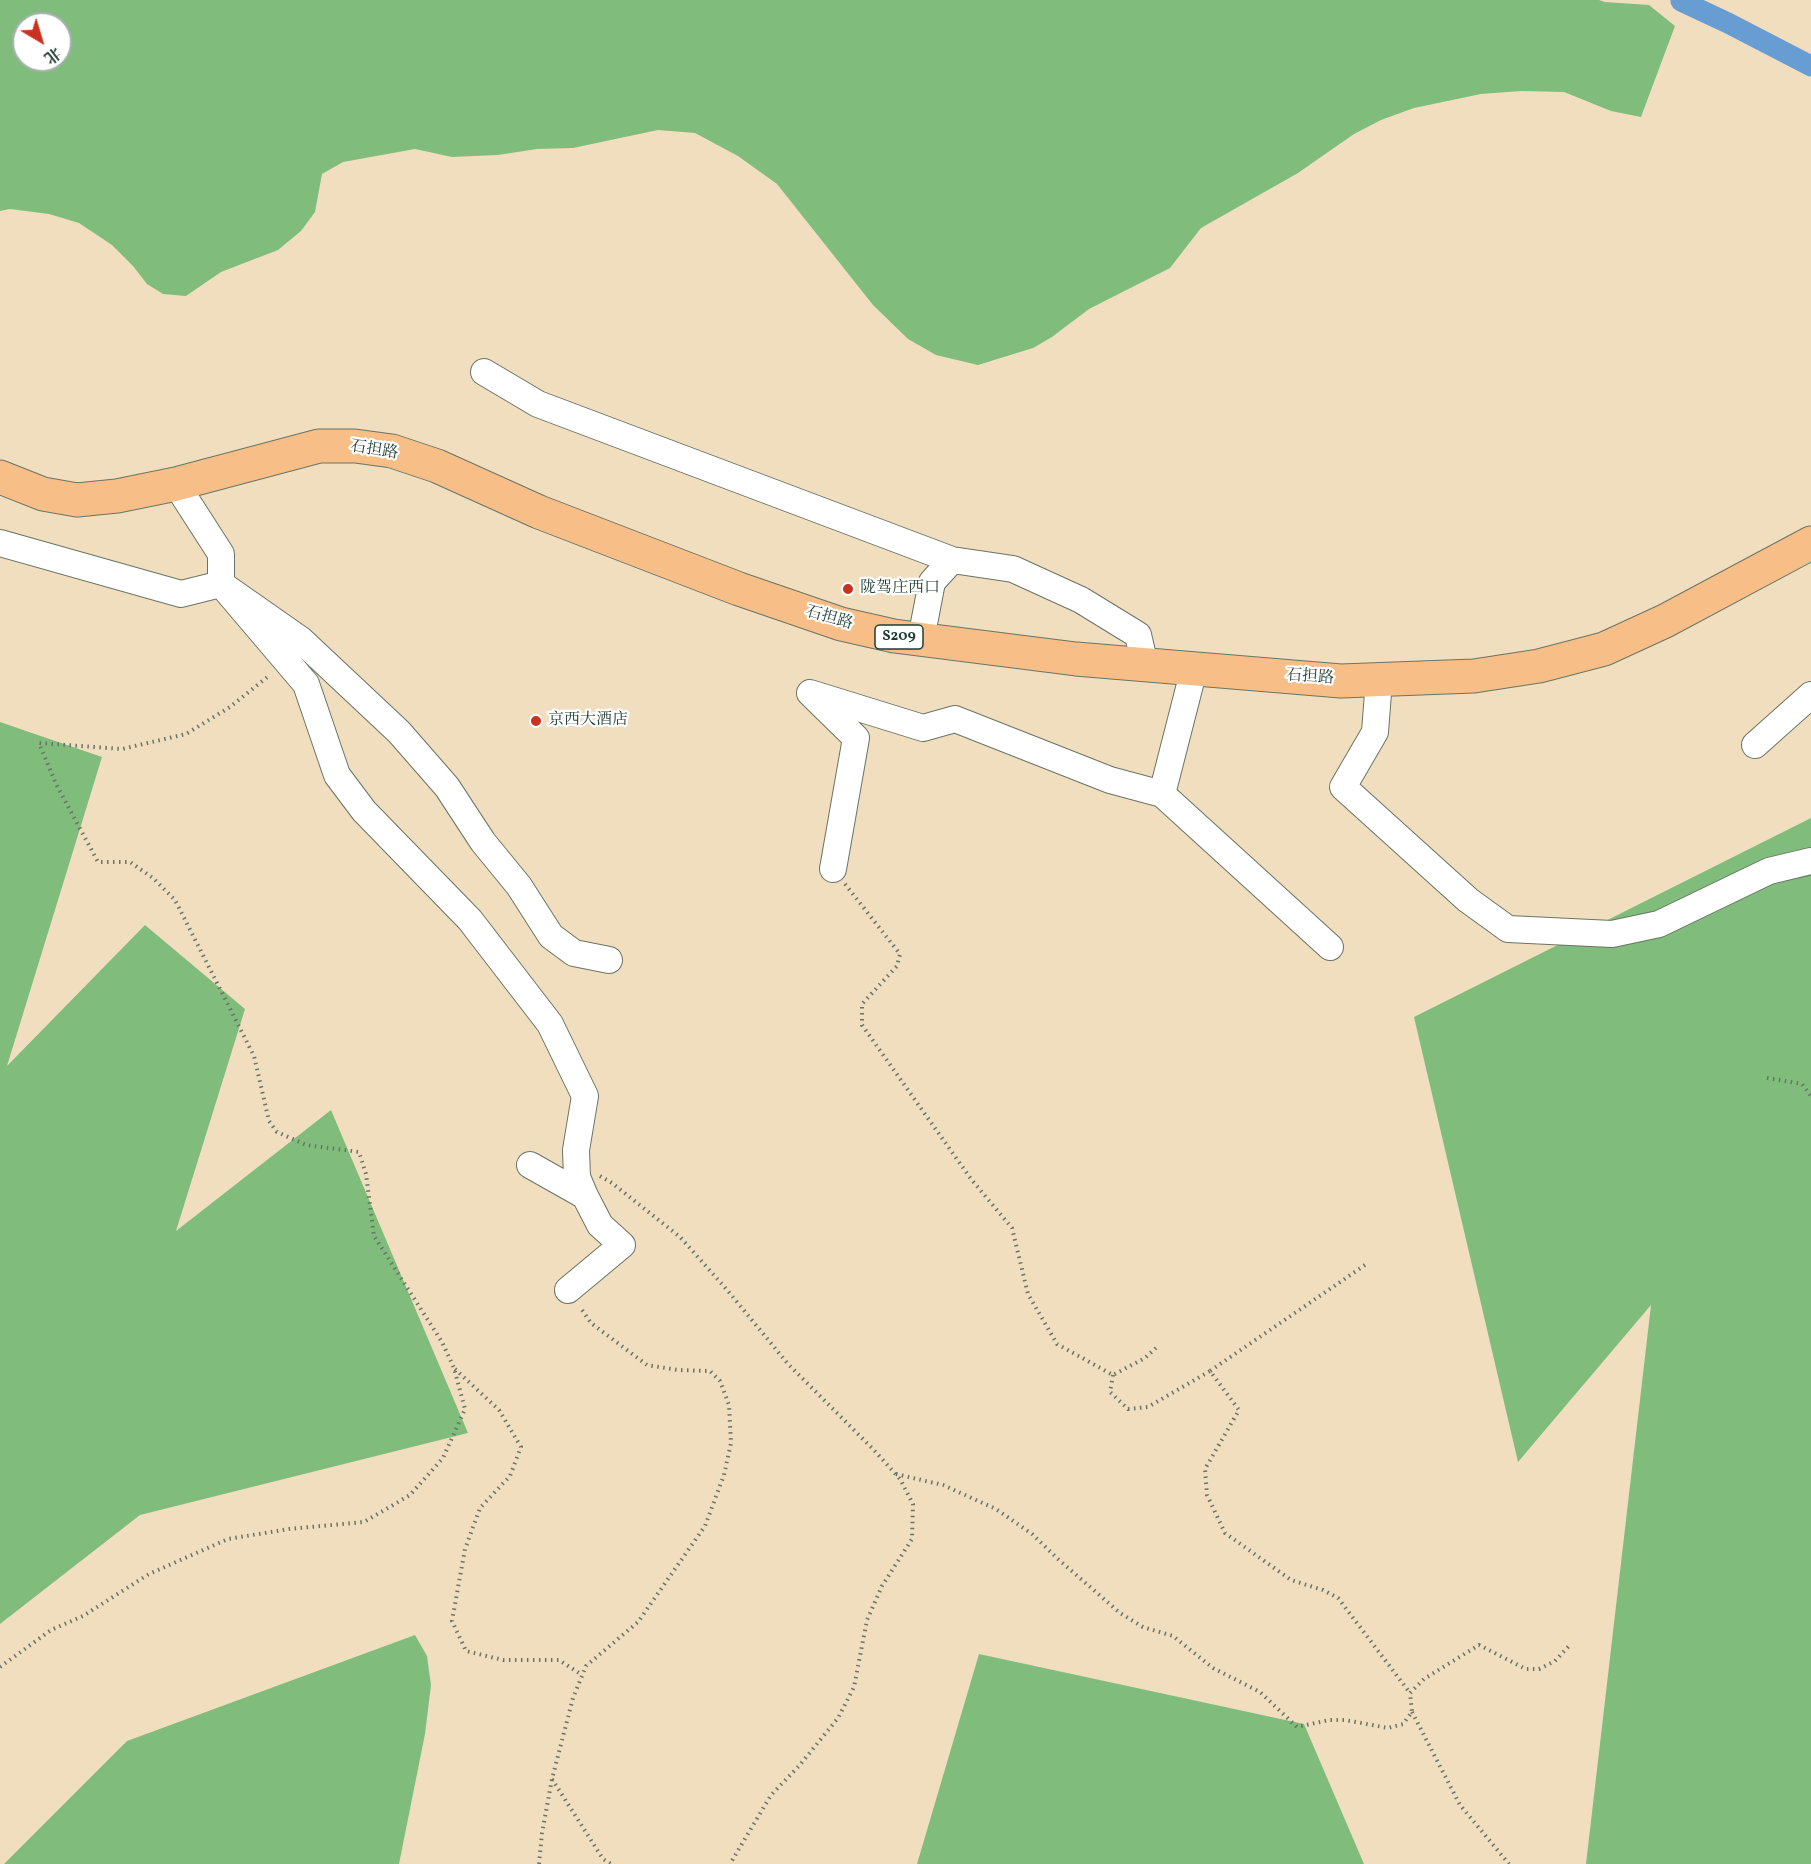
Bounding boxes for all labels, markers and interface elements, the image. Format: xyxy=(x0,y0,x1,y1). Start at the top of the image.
north arrow xyxy=(12,12,72,72)
text: 北 xyxy=(39,41,65,68)
street label: 石担路 xyxy=(349,438,399,464)
place label: 陇驾庄西口 xyxy=(860,579,940,599)
marker: 陇驾庄西口 xyxy=(841,582,855,596)
street label: 石担路 xyxy=(803,603,855,635)
road number: S209 xyxy=(875,625,923,649)
street label: 石担路 xyxy=(1285,667,1335,689)
place label: 京西大酒店 xyxy=(548,711,628,731)
marker: 京西大酒店 xyxy=(529,714,543,728)

